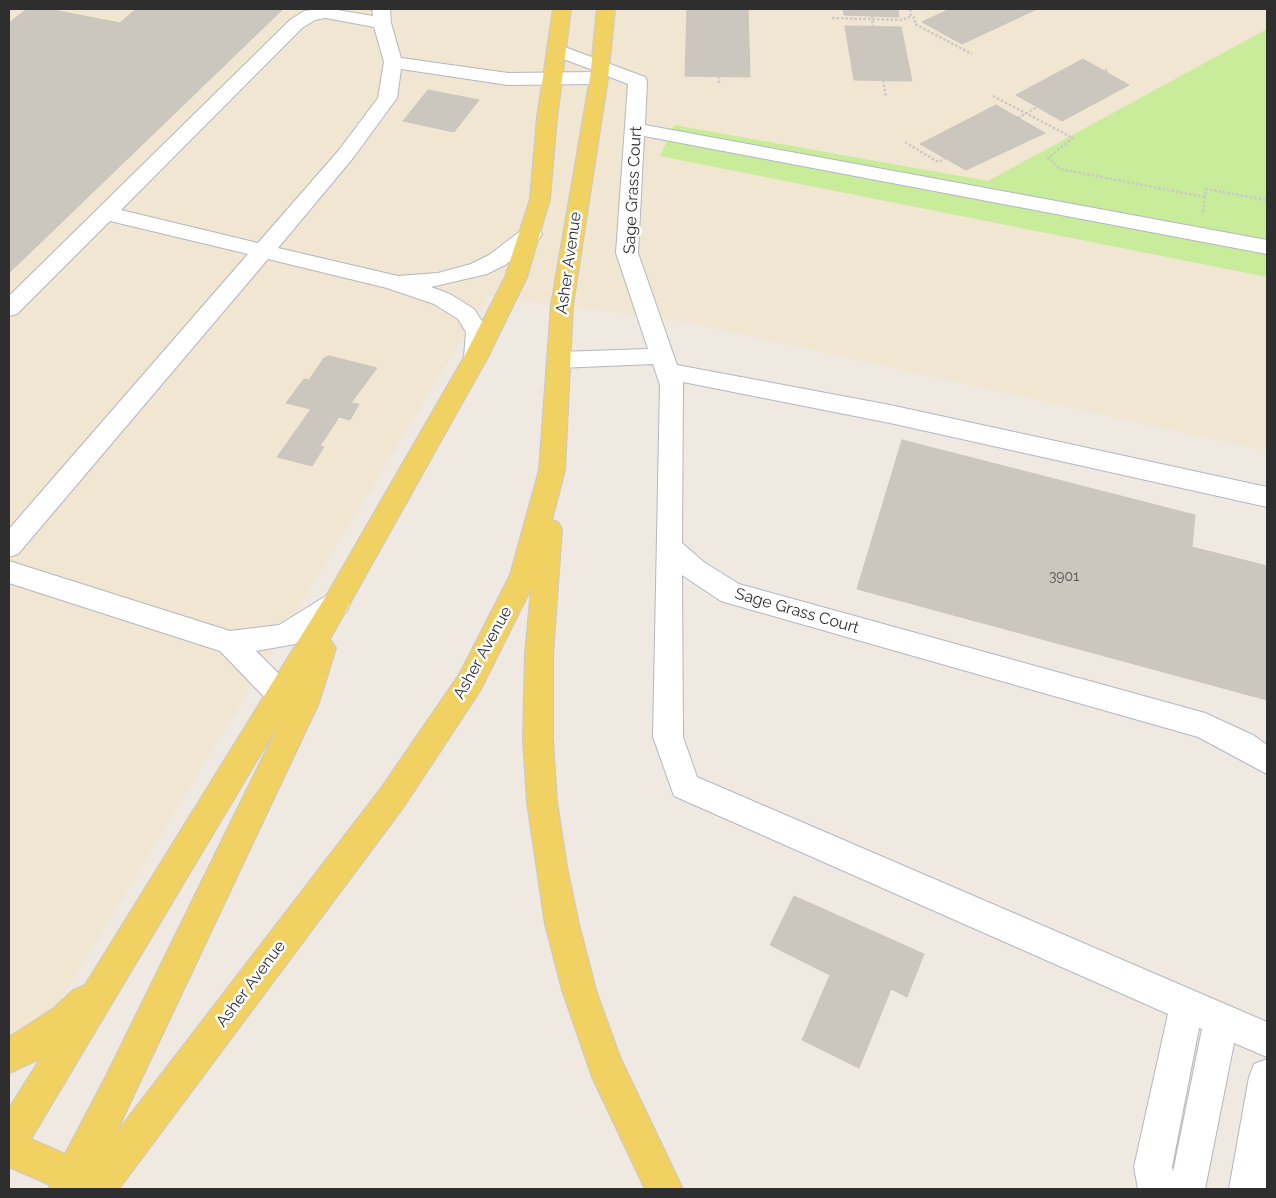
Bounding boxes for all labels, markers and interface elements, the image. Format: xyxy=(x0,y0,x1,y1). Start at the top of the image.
street label: Sage Grass Court xyxy=(620,126,646,254)
street label: Asher Avenue xyxy=(552,211,586,315)
house number: 3901 xyxy=(1049,569,1079,585)
street label: Sage Grass Court xyxy=(733,584,861,638)
street label: Asher Avenue xyxy=(450,603,516,703)
street label: Asher Avenue xyxy=(212,937,290,1031)

